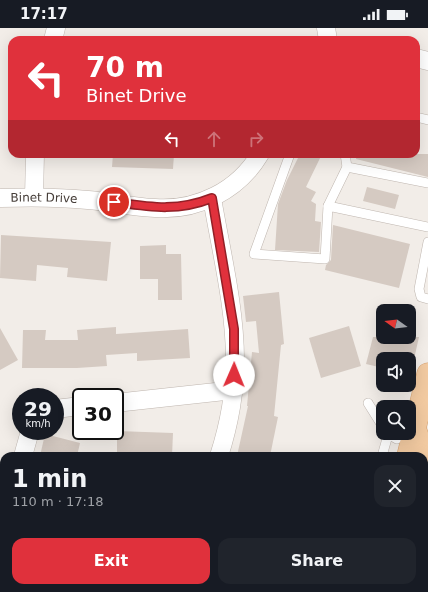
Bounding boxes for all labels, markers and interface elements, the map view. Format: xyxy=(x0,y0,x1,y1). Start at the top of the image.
text: 17:17 xyxy=(20,5,68,23)
text: 70 m xyxy=(86,51,164,84)
icon: left xyxy=(20,52,72,104)
text: Binet Drive xyxy=(86,85,187,106)
icon: left xyxy=(161,128,183,150)
icon: ahead xyxy=(203,128,225,150)
icon: right xyxy=(245,128,267,150)
pin xyxy=(97,185,131,219)
street label: Binet Drive xyxy=(10,190,78,206)
icon: arrive xyxy=(103,191,125,213)
north arrow xyxy=(376,304,416,344)
map controls xyxy=(376,304,416,440)
button: sound xyxy=(376,352,416,392)
position arrow xyxy=(213,354,255,396)
speed limit sign: 30 xyxy=(72,388,124,440)
text: 29 xyxy=(24,397,52,421)
button: search xyxy=(376,400,416,440)
text: km/h xyxy=(25,418,51,429)
text: 1 min xyxy=(12,465,87,493)
button: close xyxy=(374,465,416,507)
text: 110 m · 17:18 xyxy=(12,494,103,509)
button: Exit xyxy=(12,538,210,584)
button: Share xyxy=(218,538,416,584)

